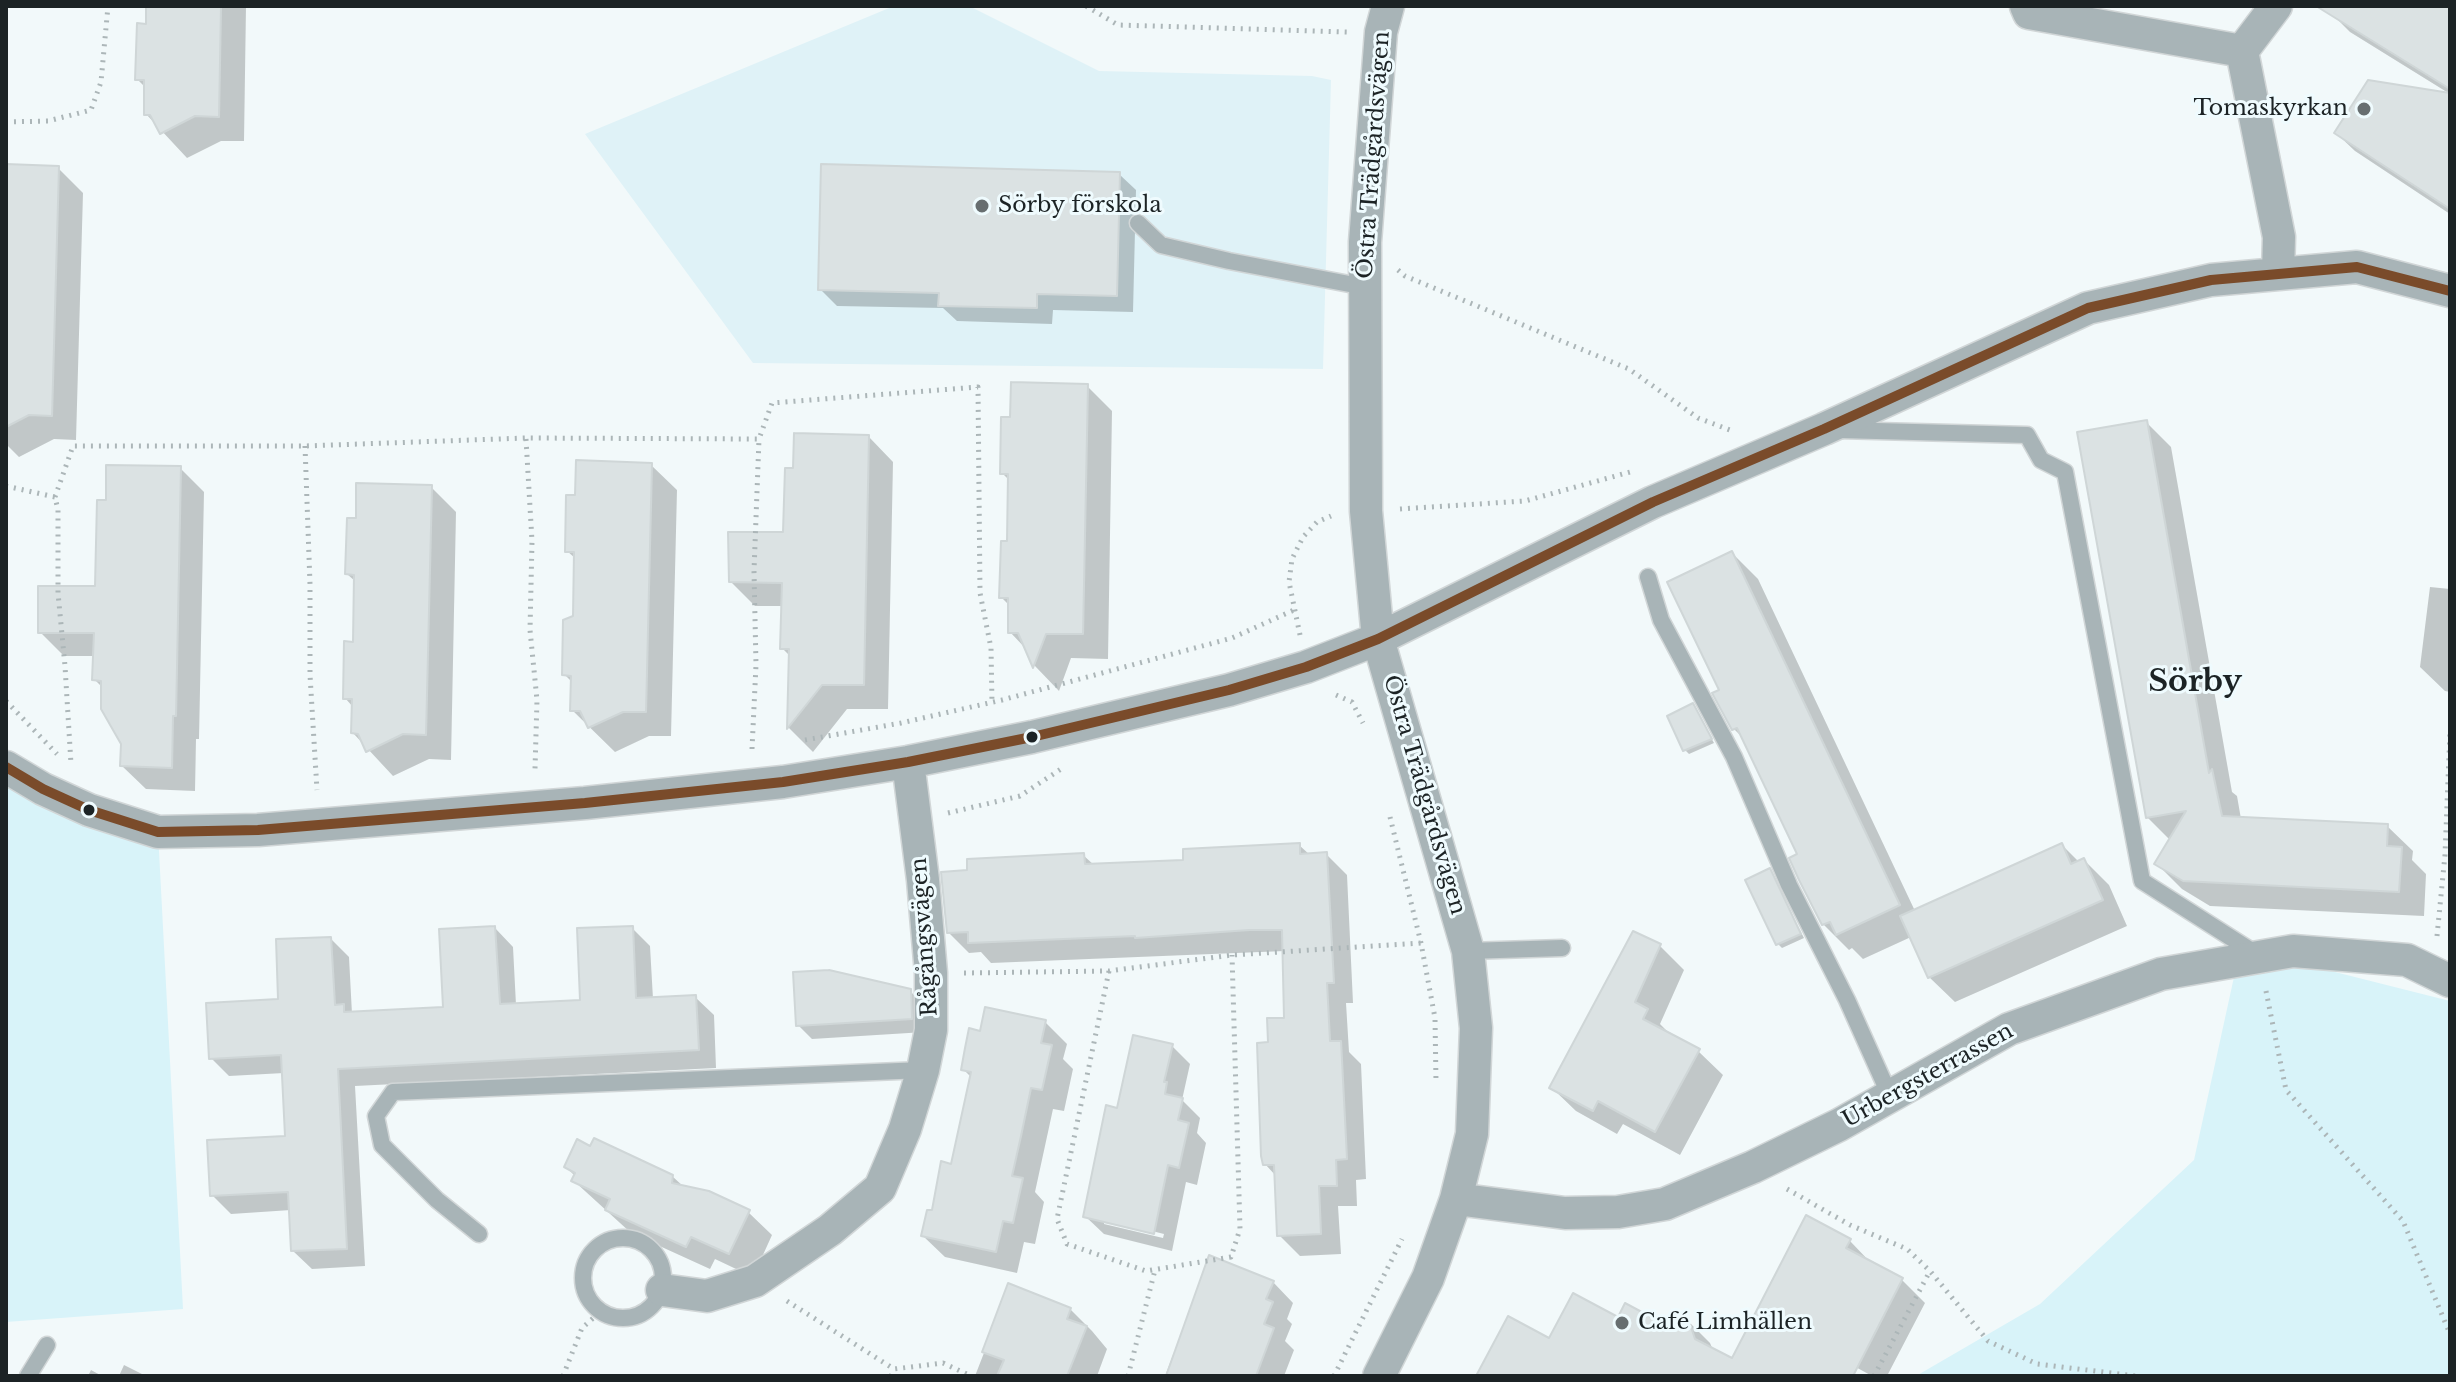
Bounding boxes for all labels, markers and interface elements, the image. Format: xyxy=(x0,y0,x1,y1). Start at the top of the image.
street label: Östra Trädgårdsvägen xyxy=(1352,30,1396,280)
place label: Tomaskyrkan xyxy=(2194,96,2348,122)
marker: Tomaskyrkan xyxy=(2355,100,2373,118)
place label: Sörby förskola xyxy=(998,193,1162,219)
marker: Sörby förskola xyxy=(973,197,991,215)
district label: Sörby xyxy=(2148,665,2242,701)
street label: Östra Trädgårdsvägen xyxy=(1377,672,1471,918)
unlabelled marker xyxy=(1024,729,1040,745)
unlabelled marker xyxy=(81,802,97,818)
street label: Rågångsvägen xyxy=(906,857,944,1017)
street label: Urbergsterrassen xyxy=(1838,1018,2018,1134)
place label: Café Limhällen xyxy=(1638,1310,1812,1336)
marker: Café Limhällen xyxy=(1613,1314,1631,1332)

